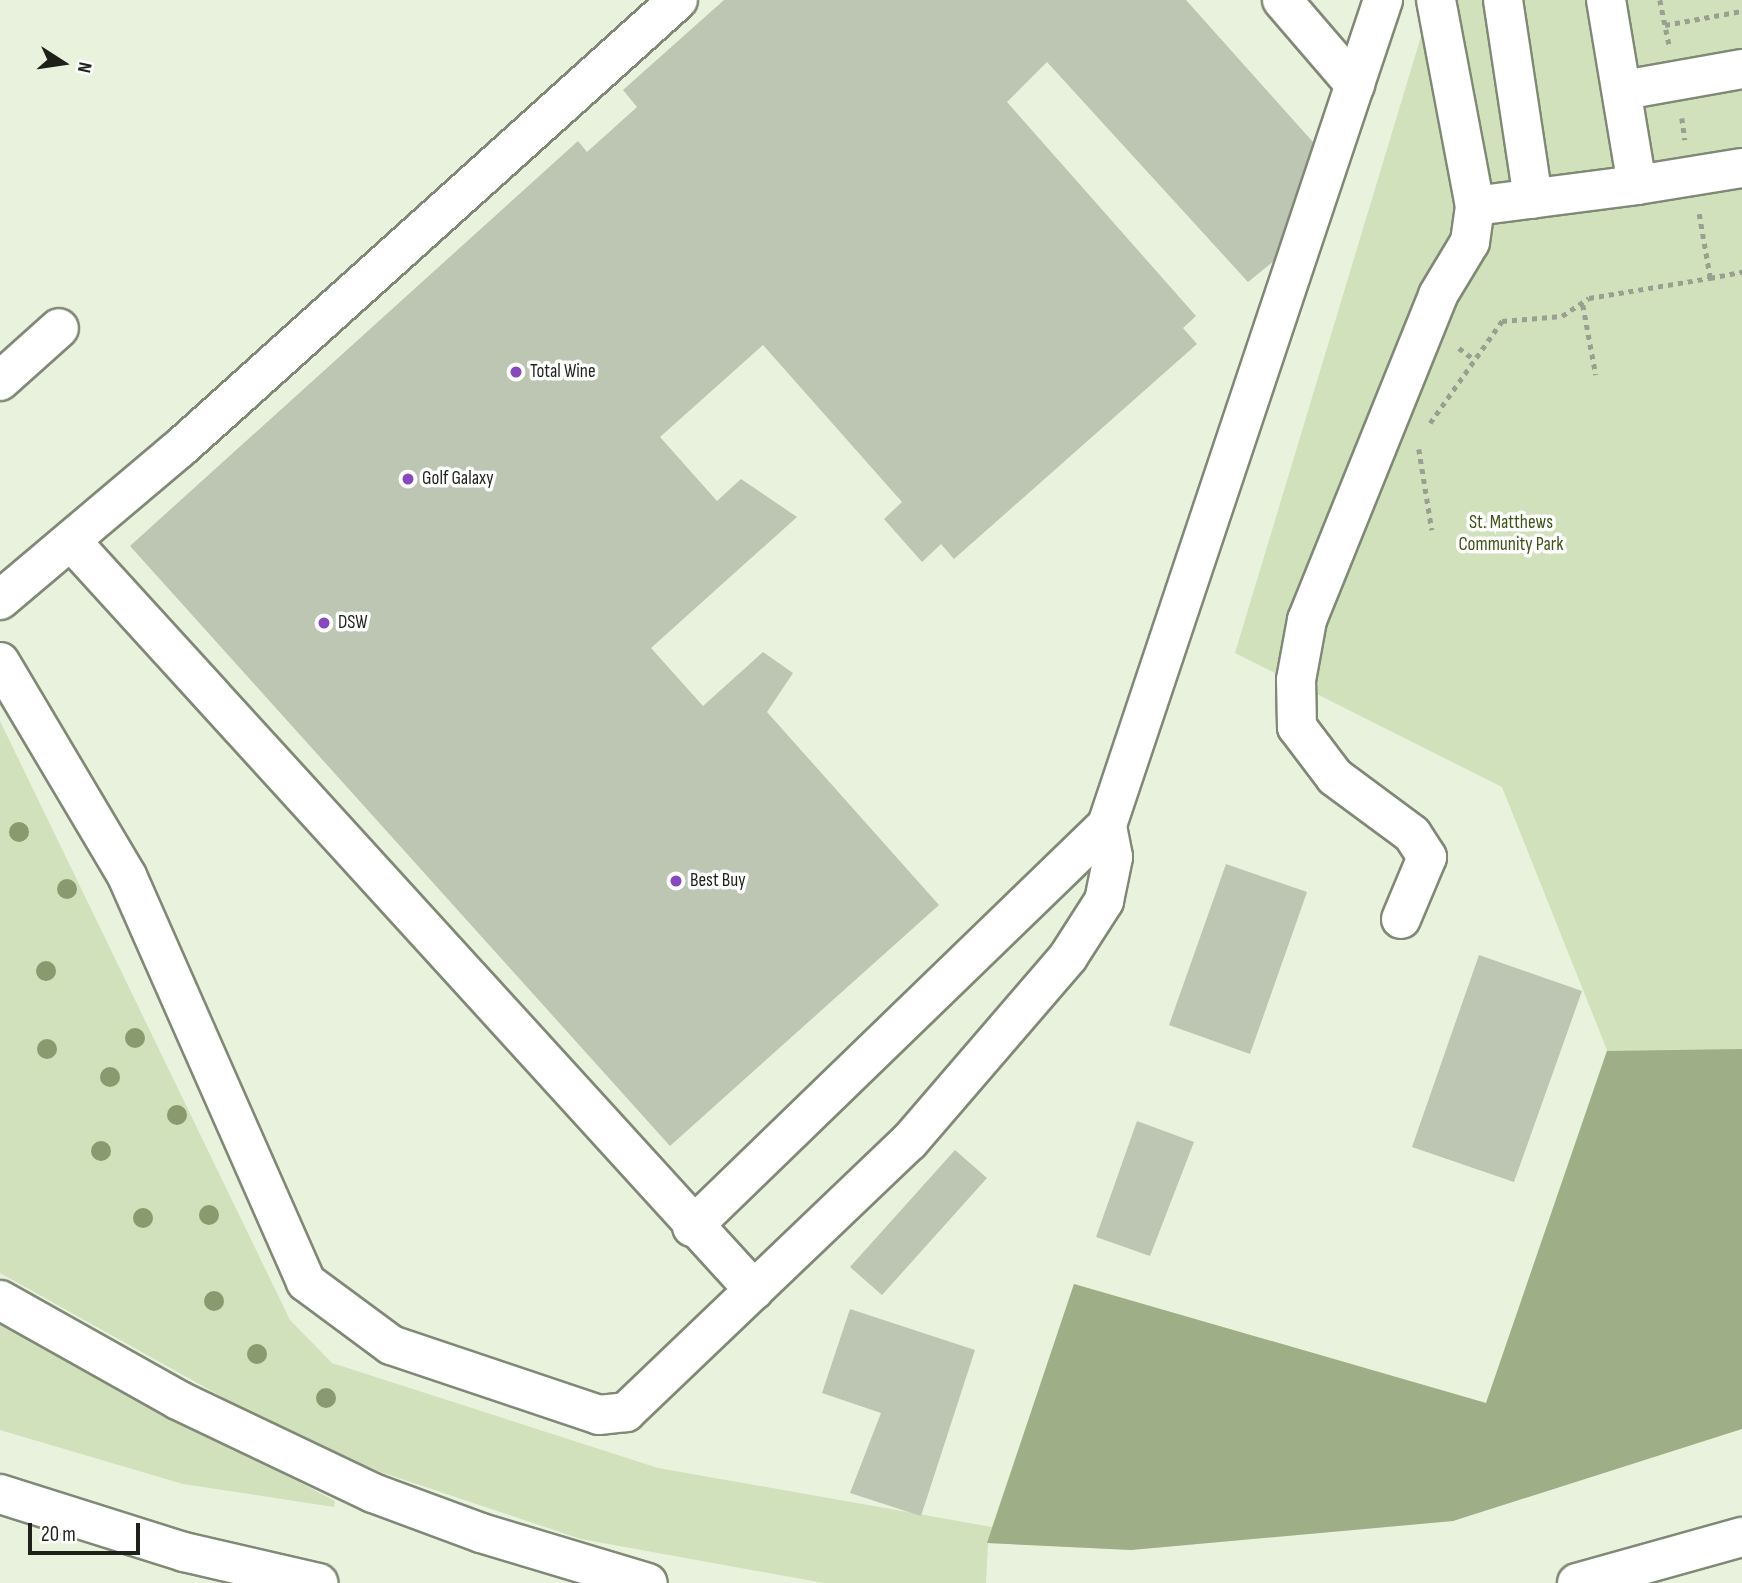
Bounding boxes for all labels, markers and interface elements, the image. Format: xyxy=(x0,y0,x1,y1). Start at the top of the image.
north arrow xyxy=(28,28,98,98)
text: N xyxy=(72,60,96,75)
place label: Total Wine xyxy=(530,361,596,383)
marker: Total Wine xyxy=(508,364,524,380)
place label: Golf Galaxy xyxy=(422,468,494,490)
marker: Golf Galaxy xyxy=(400,471,416,487)
park label: St. Matthews Community Park xyxy=(1459,512,1563,556)
place label: DSW xyxy=(338,612,368,634)
marker: DSW xyxy=(316,615,332,631)
place label: Best Buy xyxy=(690,870,745,892)
marker: Best Buy xyxy=(668,873,684,889)
scale bar xyxy=(32,1510,144,1554)
text: 20 m xyxy=(41,1522,76,1547)

